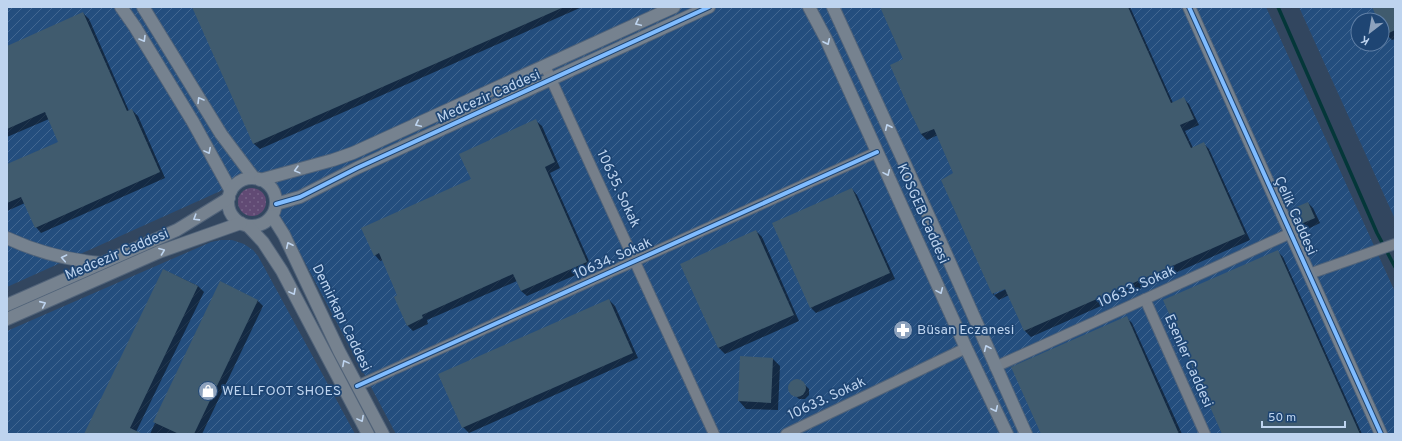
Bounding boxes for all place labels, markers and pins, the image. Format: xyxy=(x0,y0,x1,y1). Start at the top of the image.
pharmacy icon: Büsan Eczanesi xyxy=(892,319,914,341)
place label: Büsan Eczanesi xyxy=(917,322,1014,339)
shop icon: WELLFOOT SHOES xyxy=(197,380,219,402)
place label: WELLFOOT SHOES xyxy=(222,383,341,400)

